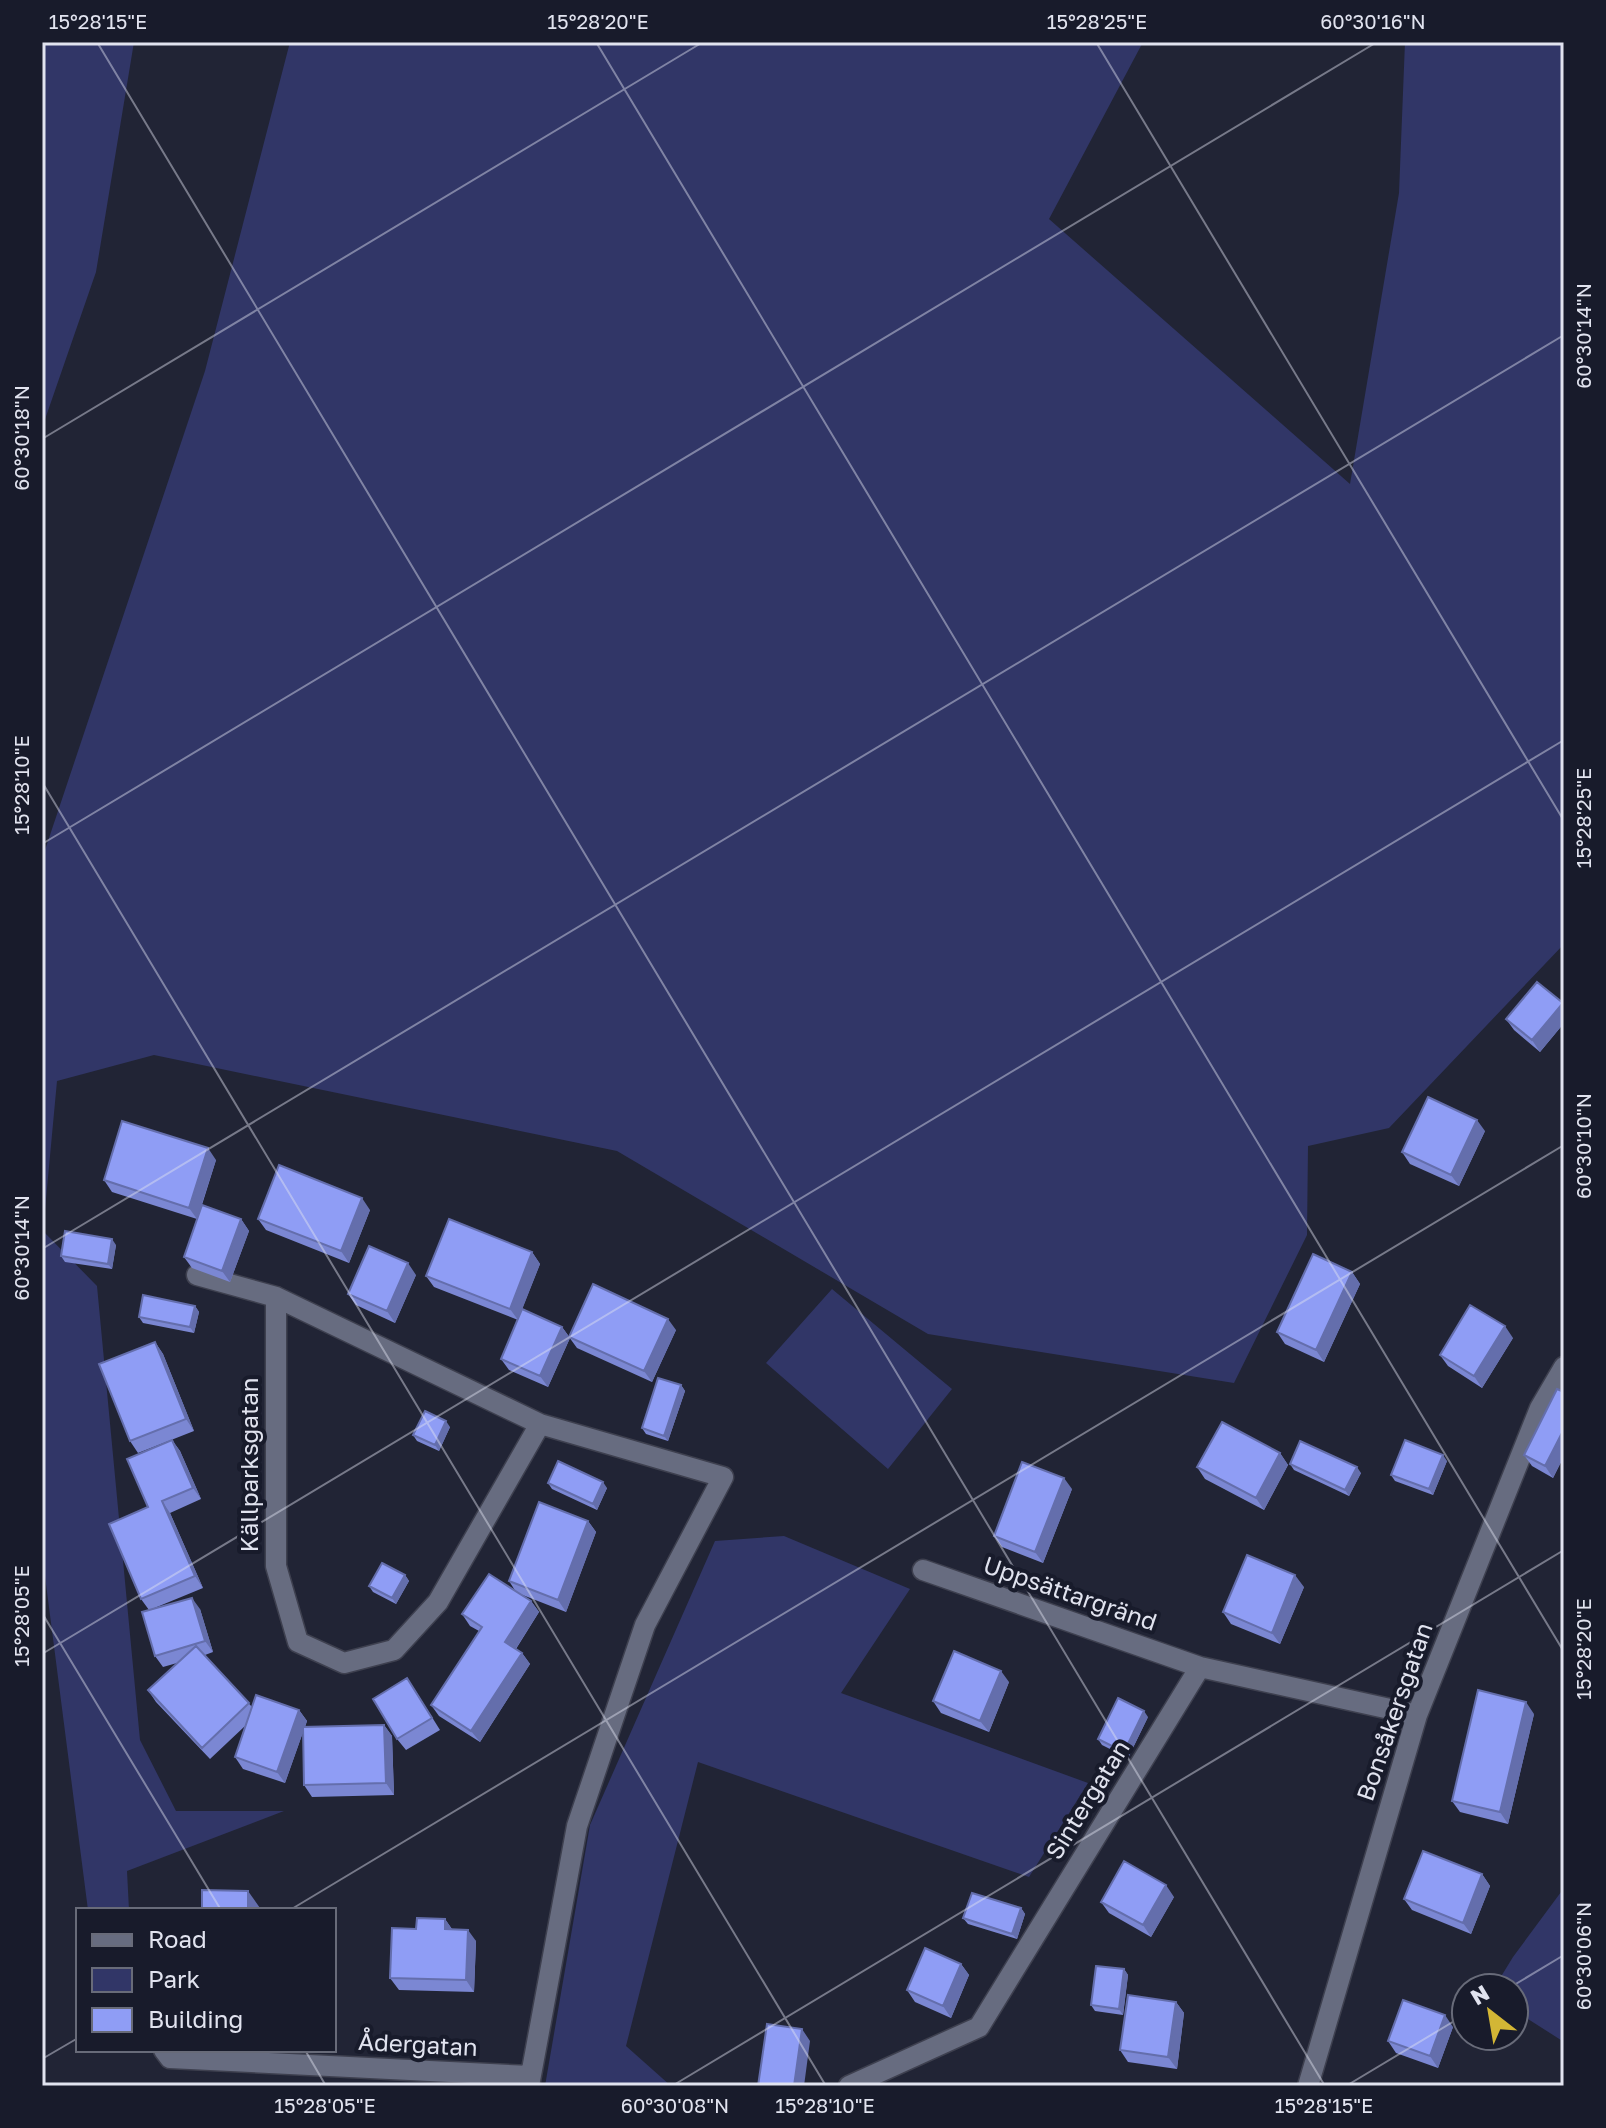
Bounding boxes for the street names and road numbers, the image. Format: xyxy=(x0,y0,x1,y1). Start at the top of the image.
street label: Källparksgatan xyxy=(234,1377,263,1553)
street label: Uppsättargränd xyxy=(980,1549,1161,1636)
street label: Bonsåkersgatan xyxy=(1349,1619,1438,1804)
street label: Sintergatan xyxy=(1039,1734,1135,1864)
street label: Ådergatan xyxy=(358,2026,479,2061)

